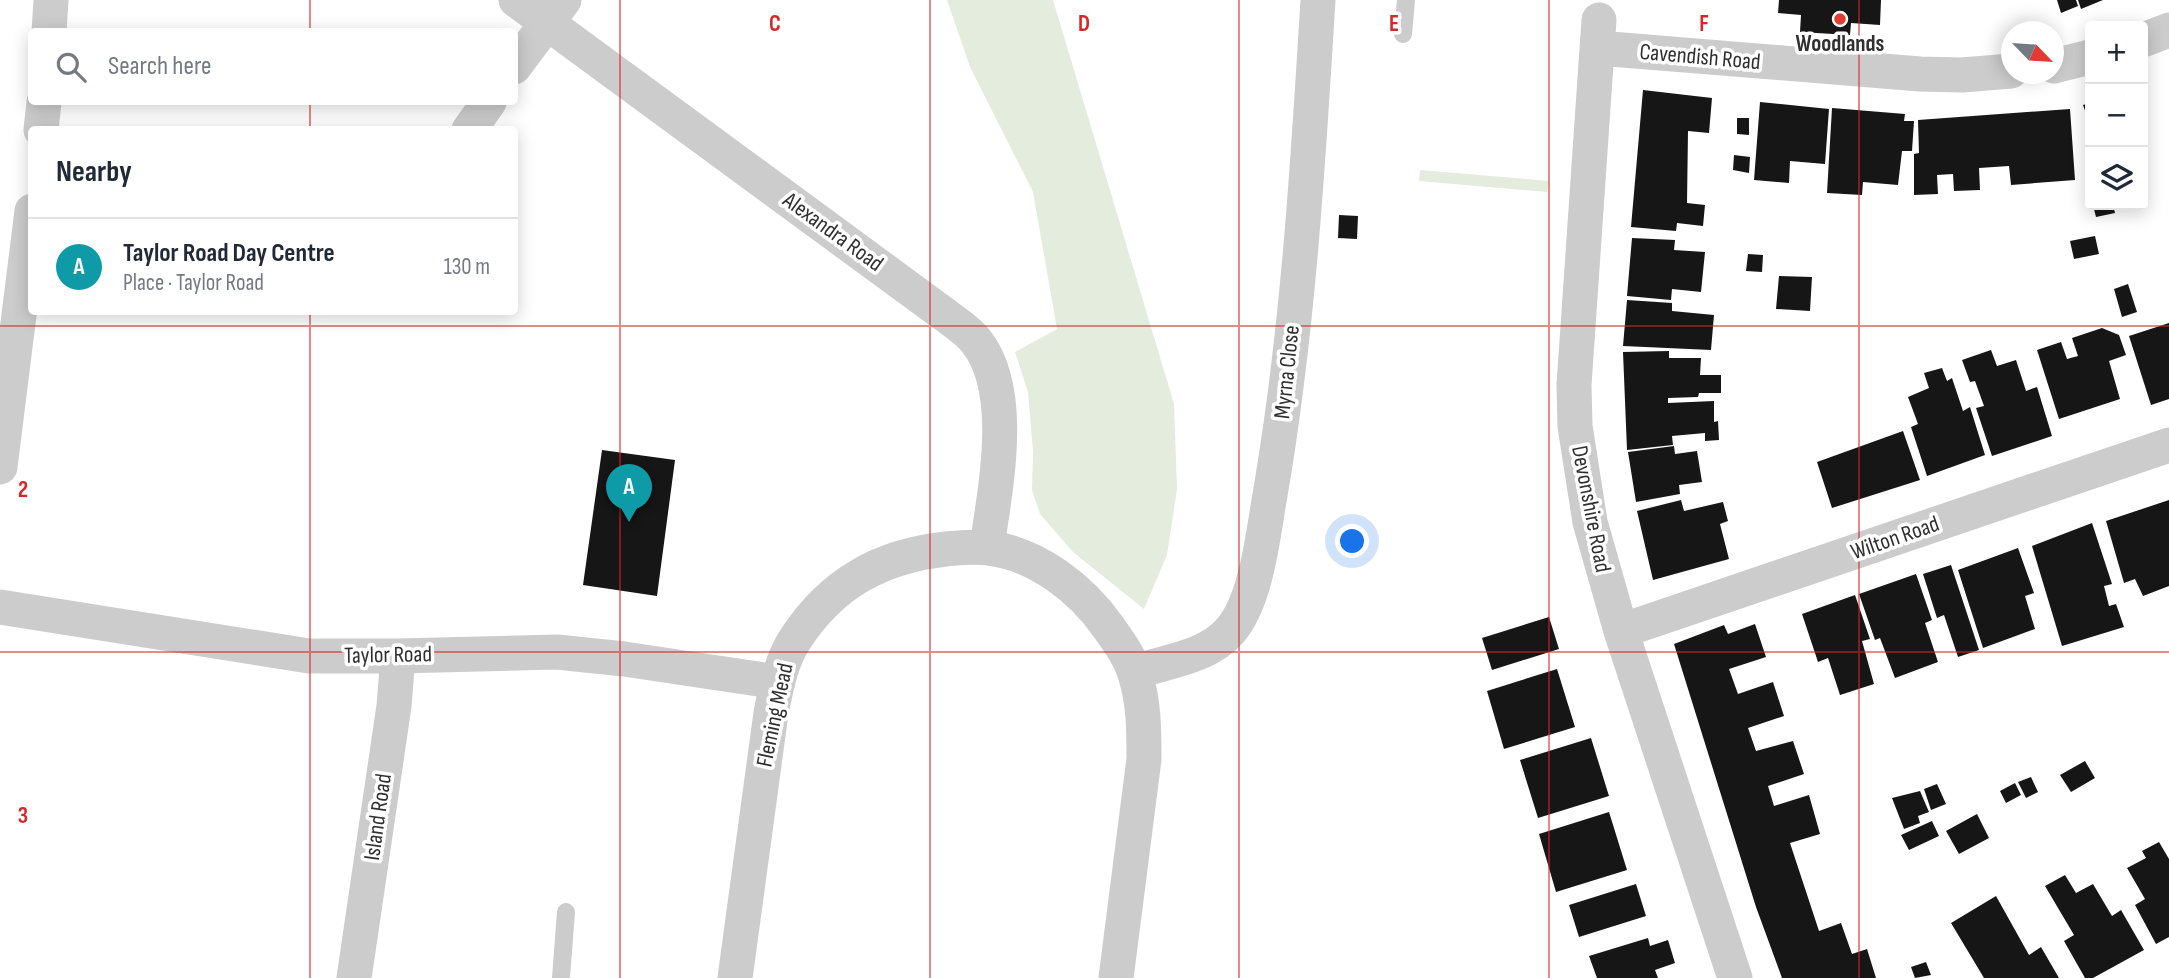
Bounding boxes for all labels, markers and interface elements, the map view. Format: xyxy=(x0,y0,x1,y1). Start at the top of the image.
text: C xyxy=(769,10,781,38)
text: D xyxy=(1078,10,1090,38)
text: E xyxy=(1389,10,1399,38)
text: F xyxy=(1699,10,1709,38)
marker: Woodlands xyxy=(1832,11,1848,27)
north arrow xyxy=(2001,21,2064,84)
map controls xyxy=(2085,21,2148,210)
button: + xyxy=(2085,21,2148,84)
search box xyxy=(28,28,518,105)
place label: Woodlands xyxy=(1796,30,1885,58)
street label: Cavendish Road xyxy=(1638,38,1762,76)
icon: search xyxy=(52,48,90,86)
text: Search here xyxy=(108,51,211,82)
button: − xyxy=(2085,84,2148,147)
button: layers xyxy=(2085,147,2148,210)
text: Nearby xyxy=(56,154,132,190)
street label: Alexandra Road xyxy=(777,186,889,278)
text: Taylor Road Day Centre xyxy=(123,238,335,269)
text: A xyxy=(74,253,84,281)
text: 130 m xyxy=(444,253,490,281)
text: Place · Taylor Road xyxy=(123,269,264,297)
street label: Myrna Close xyxy=(1268,324,1306,420)
street label: Devonshire Road xyxy=(1565,443,1617,575)
pin: A xyxy=(606,464,652,522)
text: 2 xyxy=(18,476,28,504)
street label: Wilton Road xyxy=(1847,510,1943,566)
your location xyxy=(1335,524,1369,558)
street label: Taylor Road xyxy=(344,640,432,670)
street label: Fleming Mead xyxy=(750,661,800,769)
street label: Island Road xyxy=(358,772,398,862)
text: 3 xyxy=(18,802,28,830)

